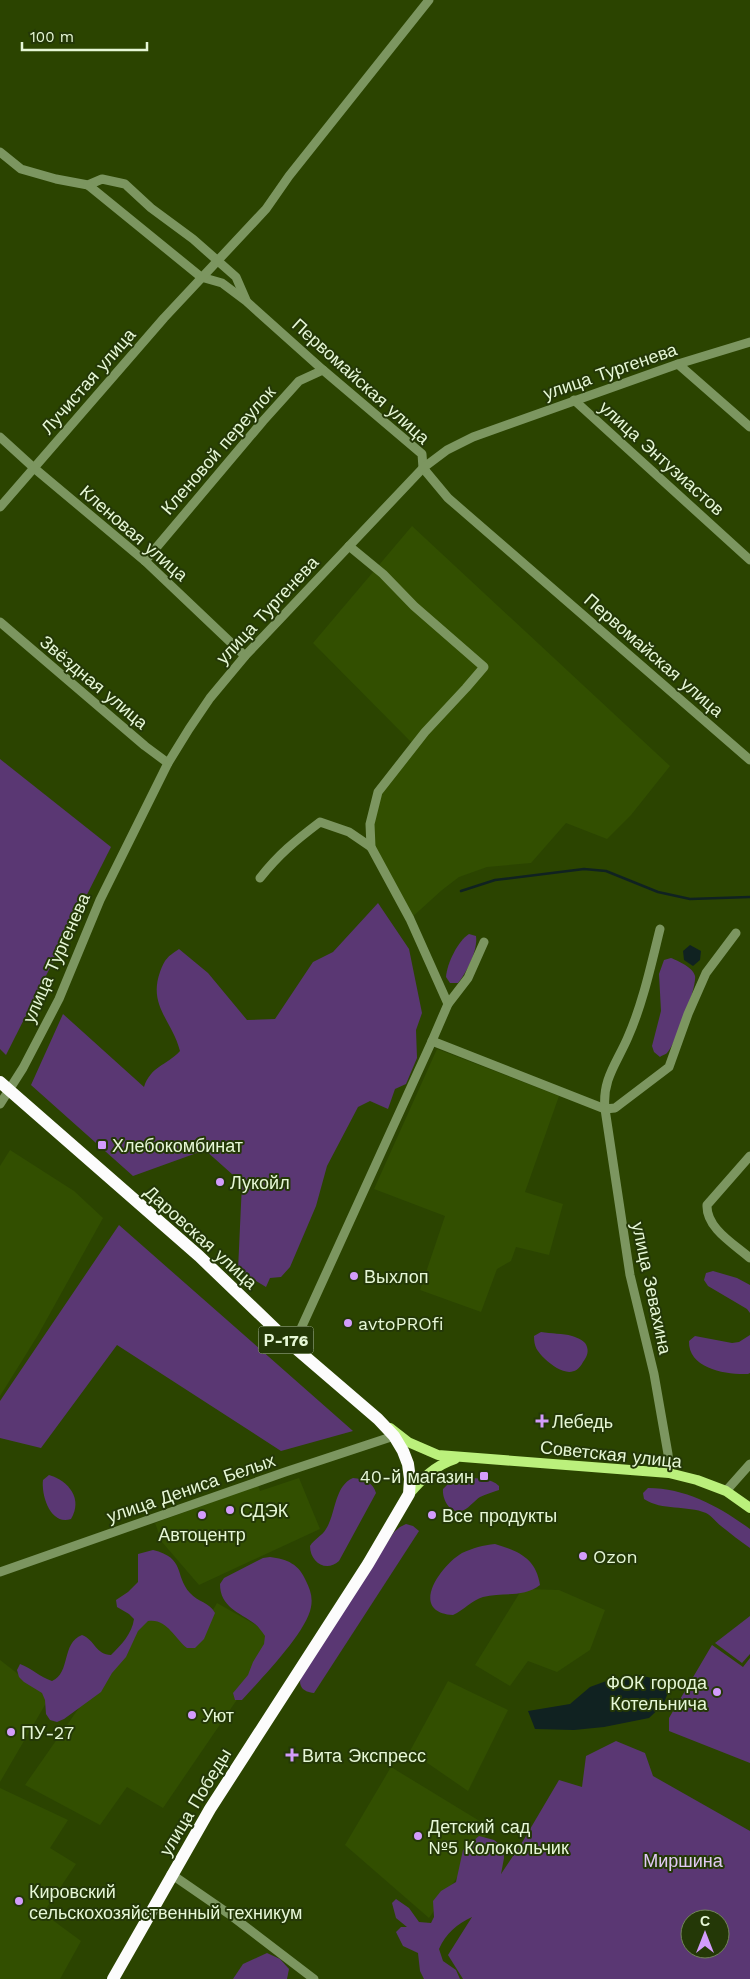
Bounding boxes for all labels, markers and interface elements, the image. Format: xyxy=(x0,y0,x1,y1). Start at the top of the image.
scale bar xyxy=(22,20,148,52)
text: 100 m xyxy=(30,28,74,46)
street label: Первомайская улица xyxy=(288,314,435,449)
street label: Лучистая улица xyxy=(36,323,140,438)
street label: улица Тургенева xyxy=(540,338,680,404)
street label: Кленовой переулок xyxy=(157,381,280,519)
street label: улица Энтузиастов xyxy=(595,396,729,520)
street label: Кленовая улица xyxy=(76,481,193,586)
street label: улица Тургенева xyxy=(212,551,323,668)
street label: Первомайская улица xyxy=(580,589,729,722)
street label: Звёздная улица xyxy=(36,631,153,734)
street label: улица Тургенева xyxy=(18,889,94,1026)
place label: Хлебокомбинат xyxy=(112,1135,243,1156)
marker: Хлебокомбинат xyxy=(96,1139,108,1151)
place label: Лукойл xyxy=(230,1172,290,1193)
marker: Лукойл xyxy=(214,1176,226,1188)
street label: Даровская улица xyxy=(140,1181,262,1294)
street label: улица Зевахина xyxy=(628,1220,676,1357)
place label: Выхлоп xyxy=(364,1266,428,1287)
marker: Выхлоп xyxy=(348,1270,360,1282)
place label: avtoPROfi xyxy=(358,1313,444,1334)
marker: avtoPROfi xyxy=(342,1317,354,1329)
road number: Р-176 xyxy=(258,1326,314,1354)
place label: Лебедь xyxy=(552,1411,613,1432)
marker: Лебедь xyxy=(536,1415,548,1427)
street label: Советская улица xyxy=(539,1436,684,1472)
street label: улица Дениса Белых xyxy=(104,1449,278,1527)
place label: 40-й магазин xyxy=(360,1466,474,1487)
marker: 40-й магазин xyxy=(478,1470,490,1482)
place label: СДЭК xyxy=(240,1500,289,1521)
marker: СДЭК xyxy=(224,1504,236,1516)
place label: Все продукты xyxy=(442,1505,557,1526)
marker: Автоцентр xyxy=(196,1509,208,1521)
marker: Все продукты xyxy=(426,1509,438,1521)
place label: Автоцентр xyxy=(158,1524,246,1545)
place label: Ozon xyxy=(593,1546,638,1567)
marker: Ozon xyxy=(577,1550,589,1562)
place label: ФОК города Котельнича xyxy=(606,1672,708,1714)
marker: ФОК города Котельнича xyxy=(711,1686,723,1698)
place label: Уют xyxy=(202,1705,234,1726)
marker: Уют xyxy=(186,1709,198,1721)
place label: ПУ-27 xyxy=(21,1722,74,1743)
marker: ПУ-27 xyxy=(5,1726,17,1738)
street label: улица Победы xyxy=(155,1744,235,1860)
place label: Вита Экспресс xyxy=(302,1745,426,1766)
marker: Вита Экспресс xyxy=(286,1749,298,1761)
place label: Детский сад №5 Колокольчик xyxy=(428,1816,569,1858)
marker: Детский сад №5 Колокольчик xyxy=(412,1830,424,1842)
park label: Миршина xyxy=(643,1850,724,1871)
place label: Кировский сельскохозяйственный техникум xyxy=(29,1881,302,1923)
marker: Кировский сельскохозяйственный техникум xyxy=(13,1895,25,1907)
north arrow xyxy=(680,1909,730,1959)
text: С xyxy=(700,1913,710,1929)

